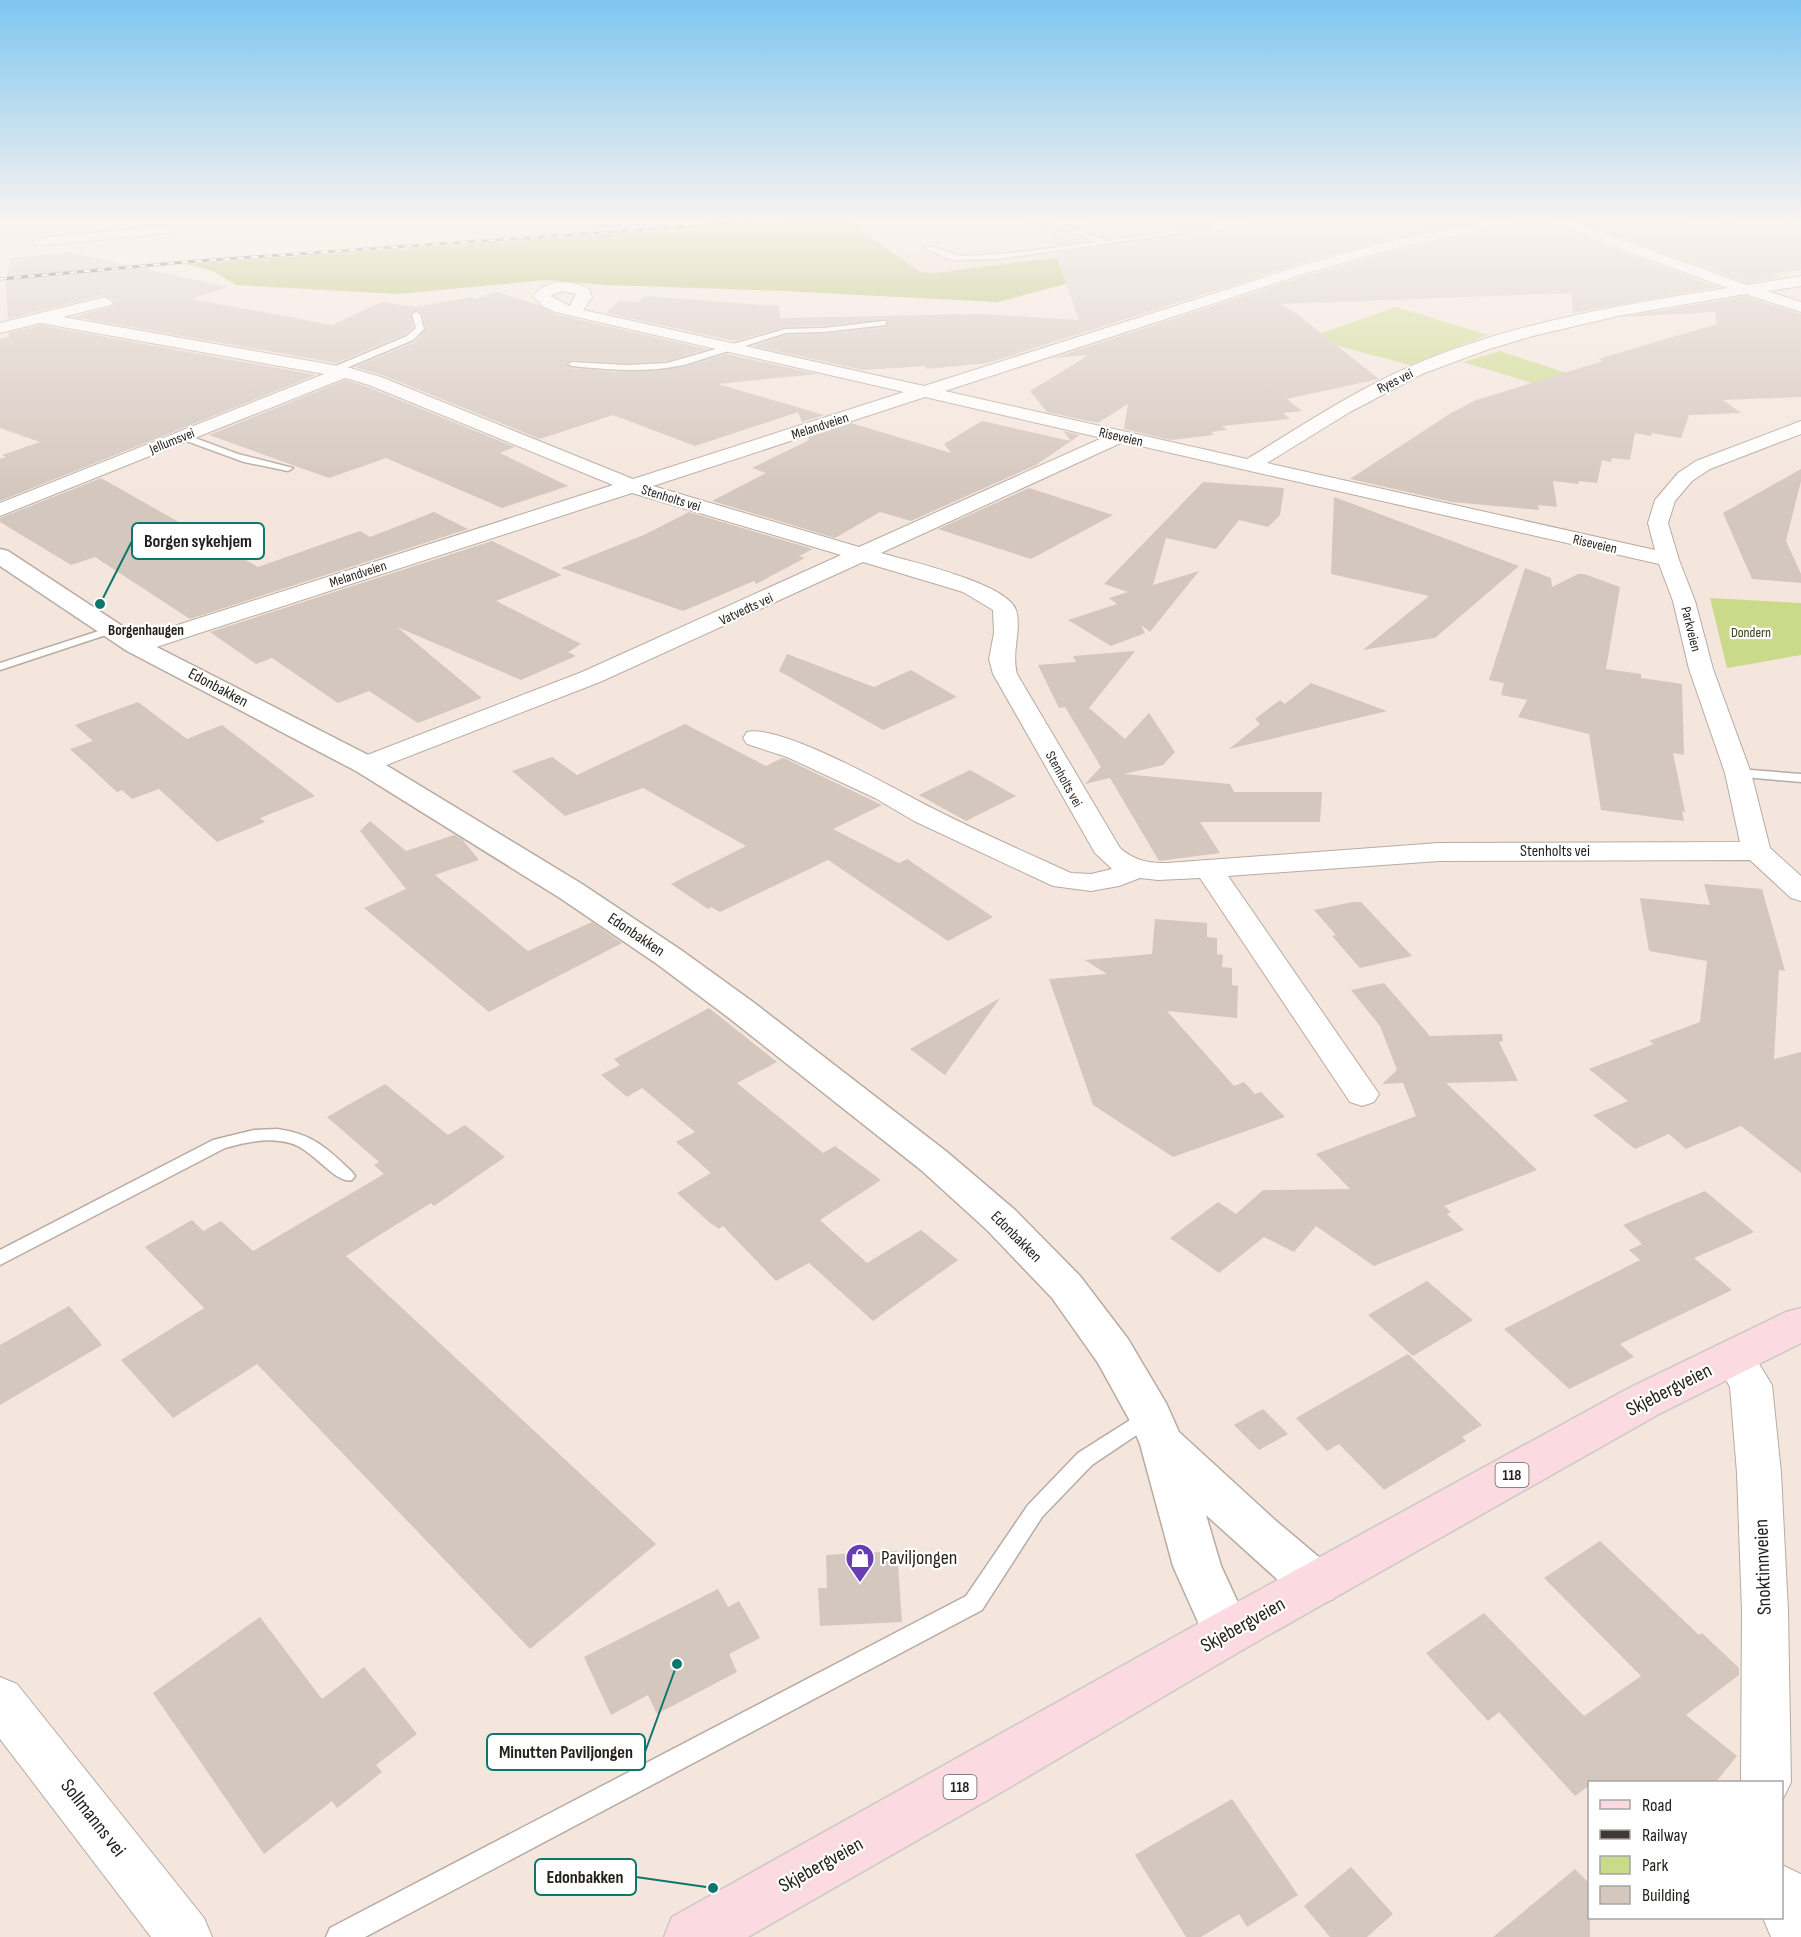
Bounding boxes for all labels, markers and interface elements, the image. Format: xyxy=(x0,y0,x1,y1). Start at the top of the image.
street label: Ryes vei xyxy=(1374,365,1416,397)
street label: Melandveien xyxy=(789,409,851,443)
street label: Jellumsvei xyxy=(146,424,197,458)
street label: Riseveien xyxy=(1097,424,1145,450)
street label: Stenholts vei xyxy=(639,481,703,515)
callout: Borgen sykehjem xyxy=(132,523,264,559)
text: Borgen sykehjem xyxy=(144,531,252,552)
street label: Riseveien xyxy=(1571,531,1619,557)
street label: Melandveien xyxy=(327,557,389,591)
street label: Vatvedts vei xyxy=(716,589,776,629)
street label: Parkveien xyxy=(1677,605,1705,653)
district label: Borgenhaugen xyxy=(108,621,184,640)
park label: Dondern xyxy=(1731,624,1771,641)
street label: Edonbakken xyxy=(185,664,251,712)
street label: Stenholts vei xyxy=(1042,748,1086,810)
street label: Stenholts vei xyxy=(1520,842,1590,861)
street label: Edonbakken xyxy=(604,909,668,961)
street label: Edonbakken xyxy=(986,1207,1046,1267)
street label: Skjebergveien xyxy=(1622,1358,1716,1422)
road number: 118 xyxy=(1496,1463,1528,1487)
street label: Snoktinnveien xyxy=(1749,1519,1777,1615)
shop icon: Paviljongen xyxy=(844,1542,876,1584)
place label: Paviljongen xyxy=(881,1546,957,1570)
street label: Skjebergveien xyxy=(1197,1592,1289,1658)
callout: Minutten Paviljongen xyxy=(487,1734,645,1770)
text: Minutten Paviljongen xyxy=(499,1742,633,1763)
street label: Sollmanns vei xyxy=(55,1774,131,1862)
road number: 118 xyxy=(944,1775,976,1799)
legend xyxy=(1588,1781,1783,1919)
text: Road xyxy=(1642,1795,1672,1816)
text: Railway xyxy=(1642,1825,1687,1846)
street label: Skjebergveien xyxy=(775,1832,867,1898)
text: Park xyxy=(1642,1855,1668,1876)
callout: Edonbakken xyxy=(535,1859,636,1895)
text: Edonbakken xyxy=(546,1867,624,1888)
text: Building xyxy=(1642,1885,1690,1906)

